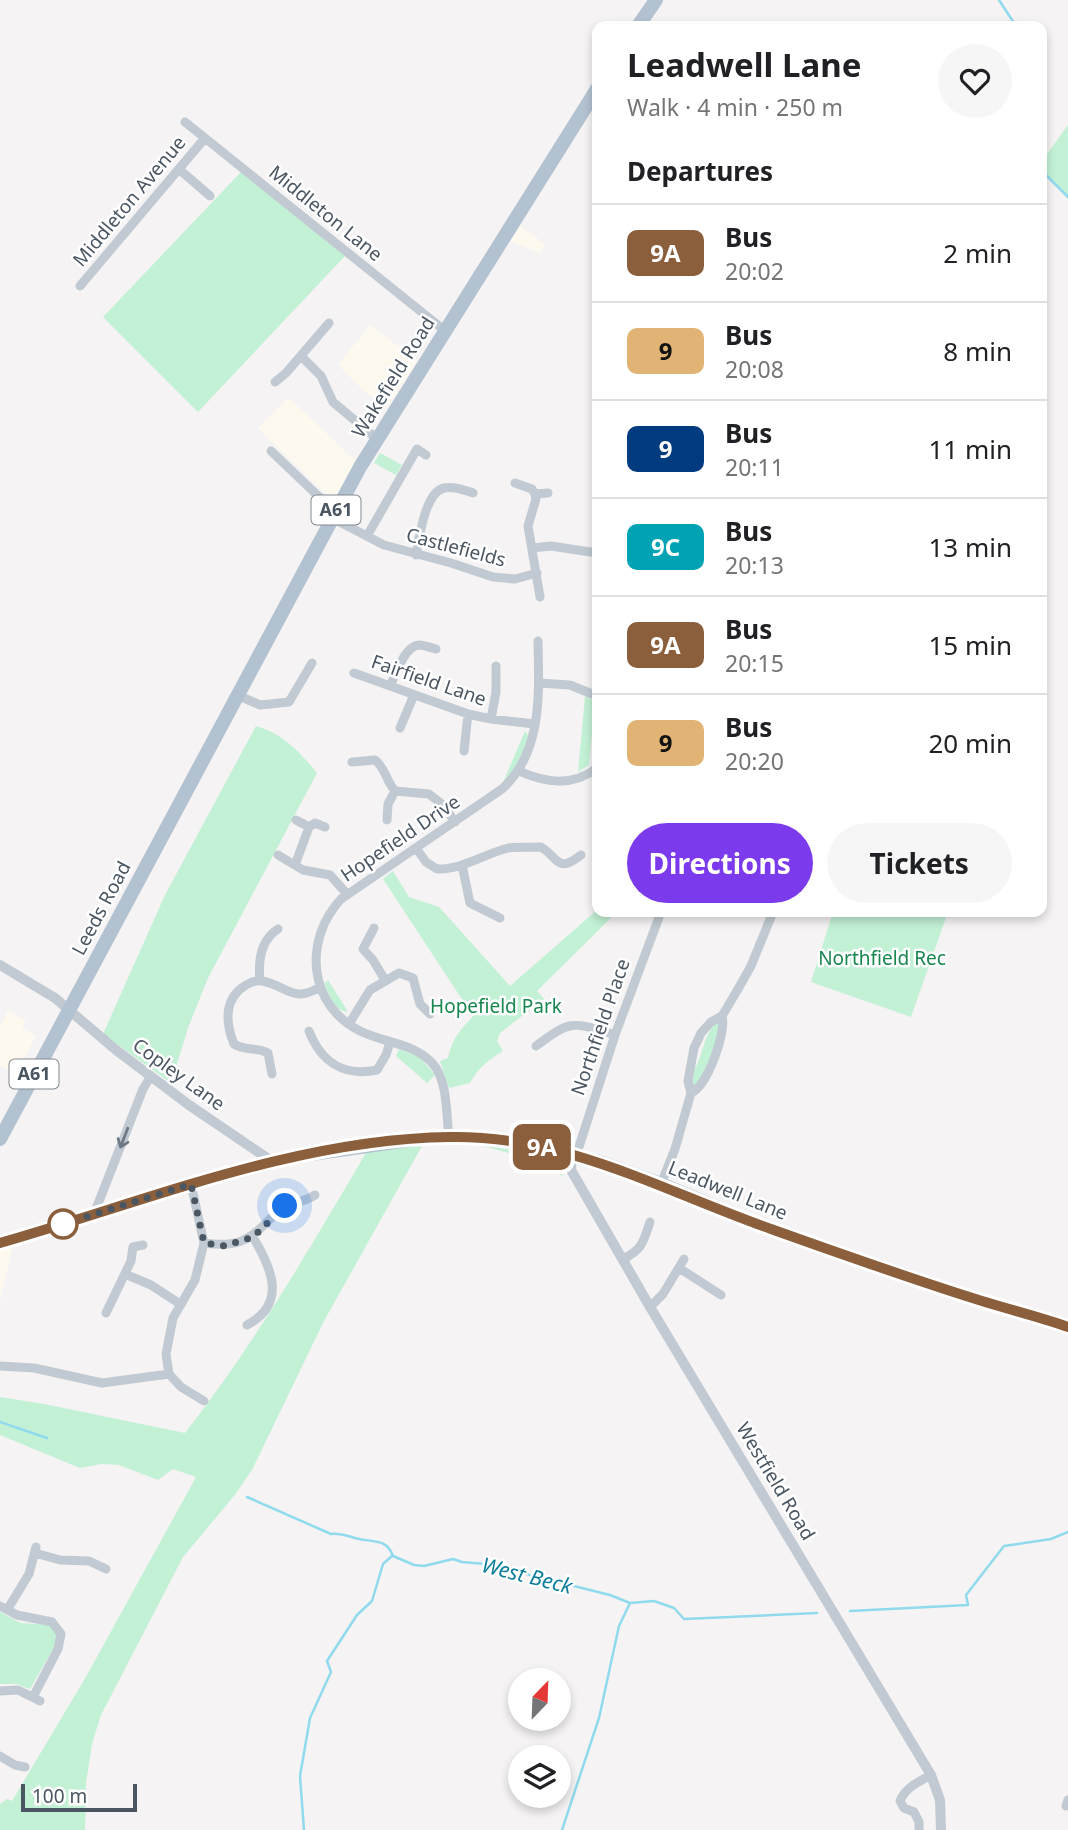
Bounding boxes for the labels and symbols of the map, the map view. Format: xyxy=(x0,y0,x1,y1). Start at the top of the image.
street label: Middleton Avenue xyxy=(67,130,191,272)
street label: Middleton Lane xyxy=(264,159,388,267)
street label: Wakefield Road xyxy=(345,312,441,442)
road number: A61 xyxy=(312,496,360,524)
street label: Castlefields xyxy=(403,521,509,573)
street label: Fairfield Lane xyxy=(368,648,490,712)
street label: Hopefield Drive xyxy=(335,788,465,888)
street label: Leeds Road xyxy=(65,857,137,959)
park label: Northfield Rec xyxy=(818,945,946,971)
street label: Northfield Place xyxy=(564,955,636,1099)
park label: Hopefield Park xyxy=(430,993,562,1019)
street label: Copley Lane xyxy=(128,1032,230,1116)
road number: A61 xyxy=(9,1059,58,1088)
line badge: 9A xyxy=(510,1124,574,1170)
one-way arrow xyxy=(116,1127,129,1149)
street label: Leadwell Lane xyxy=(664,1154,792,1226)
your location xyxy=(267,1188,302,1223)
unlabelled marker xyxy=(48,1209,78,1239)
street label: Westfield Road xyxy=(731,1417,821,1545)
water label: West Beck xyxy=(479,1550,577,1600)
north arrow xyxy=(508,1668,570,1731)
scale bar xyxy=(21,1781,136,1813)

